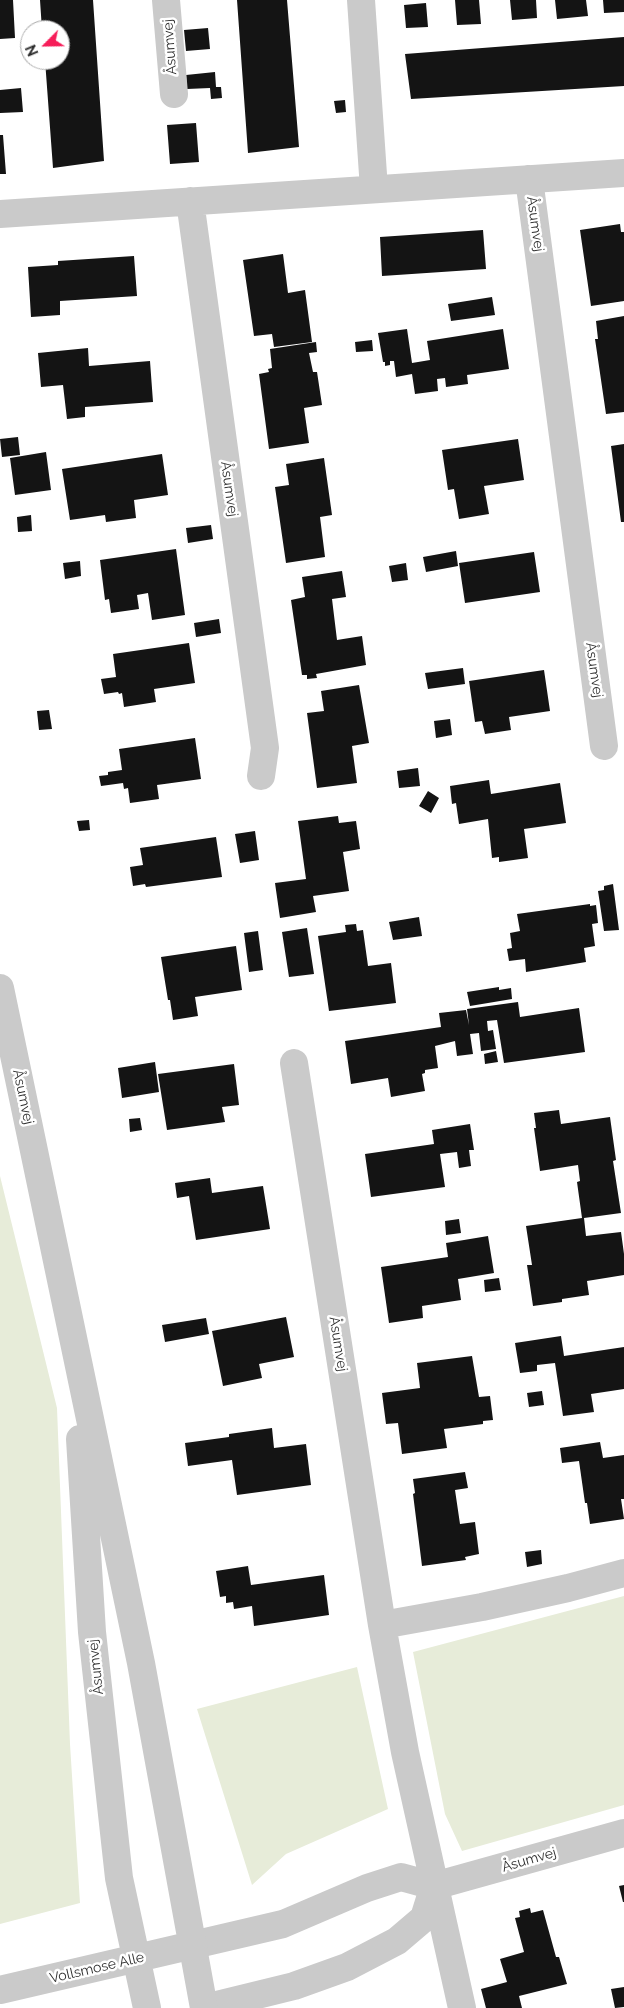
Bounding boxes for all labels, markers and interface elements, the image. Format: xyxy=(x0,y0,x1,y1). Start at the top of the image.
street label: Åsumvej xyxy=(160,19,180,75)
north arrow xyxy=(20,20,70,70)
text: N xyxy=(23,42,42,59)
street label: Åsumvej xyxy=(523,195,547,253)
street label: Åsumvej xyxy=(217,460,241,518)
street label: Åsumvej xyxy=(582,641,606,699)
street label: Åsumvej xyxy=(9,1068,37,1126)
street label: Åsumvej xyxy=(325,1315,351,1373)
street label: Åsumvej xyxy=(85,1638,107,1696)
street label: Åsumvej xyxy=(500,1844,558,1876)
street label: Vollsmose Alle xyxy=(48,1949,146,1987)

